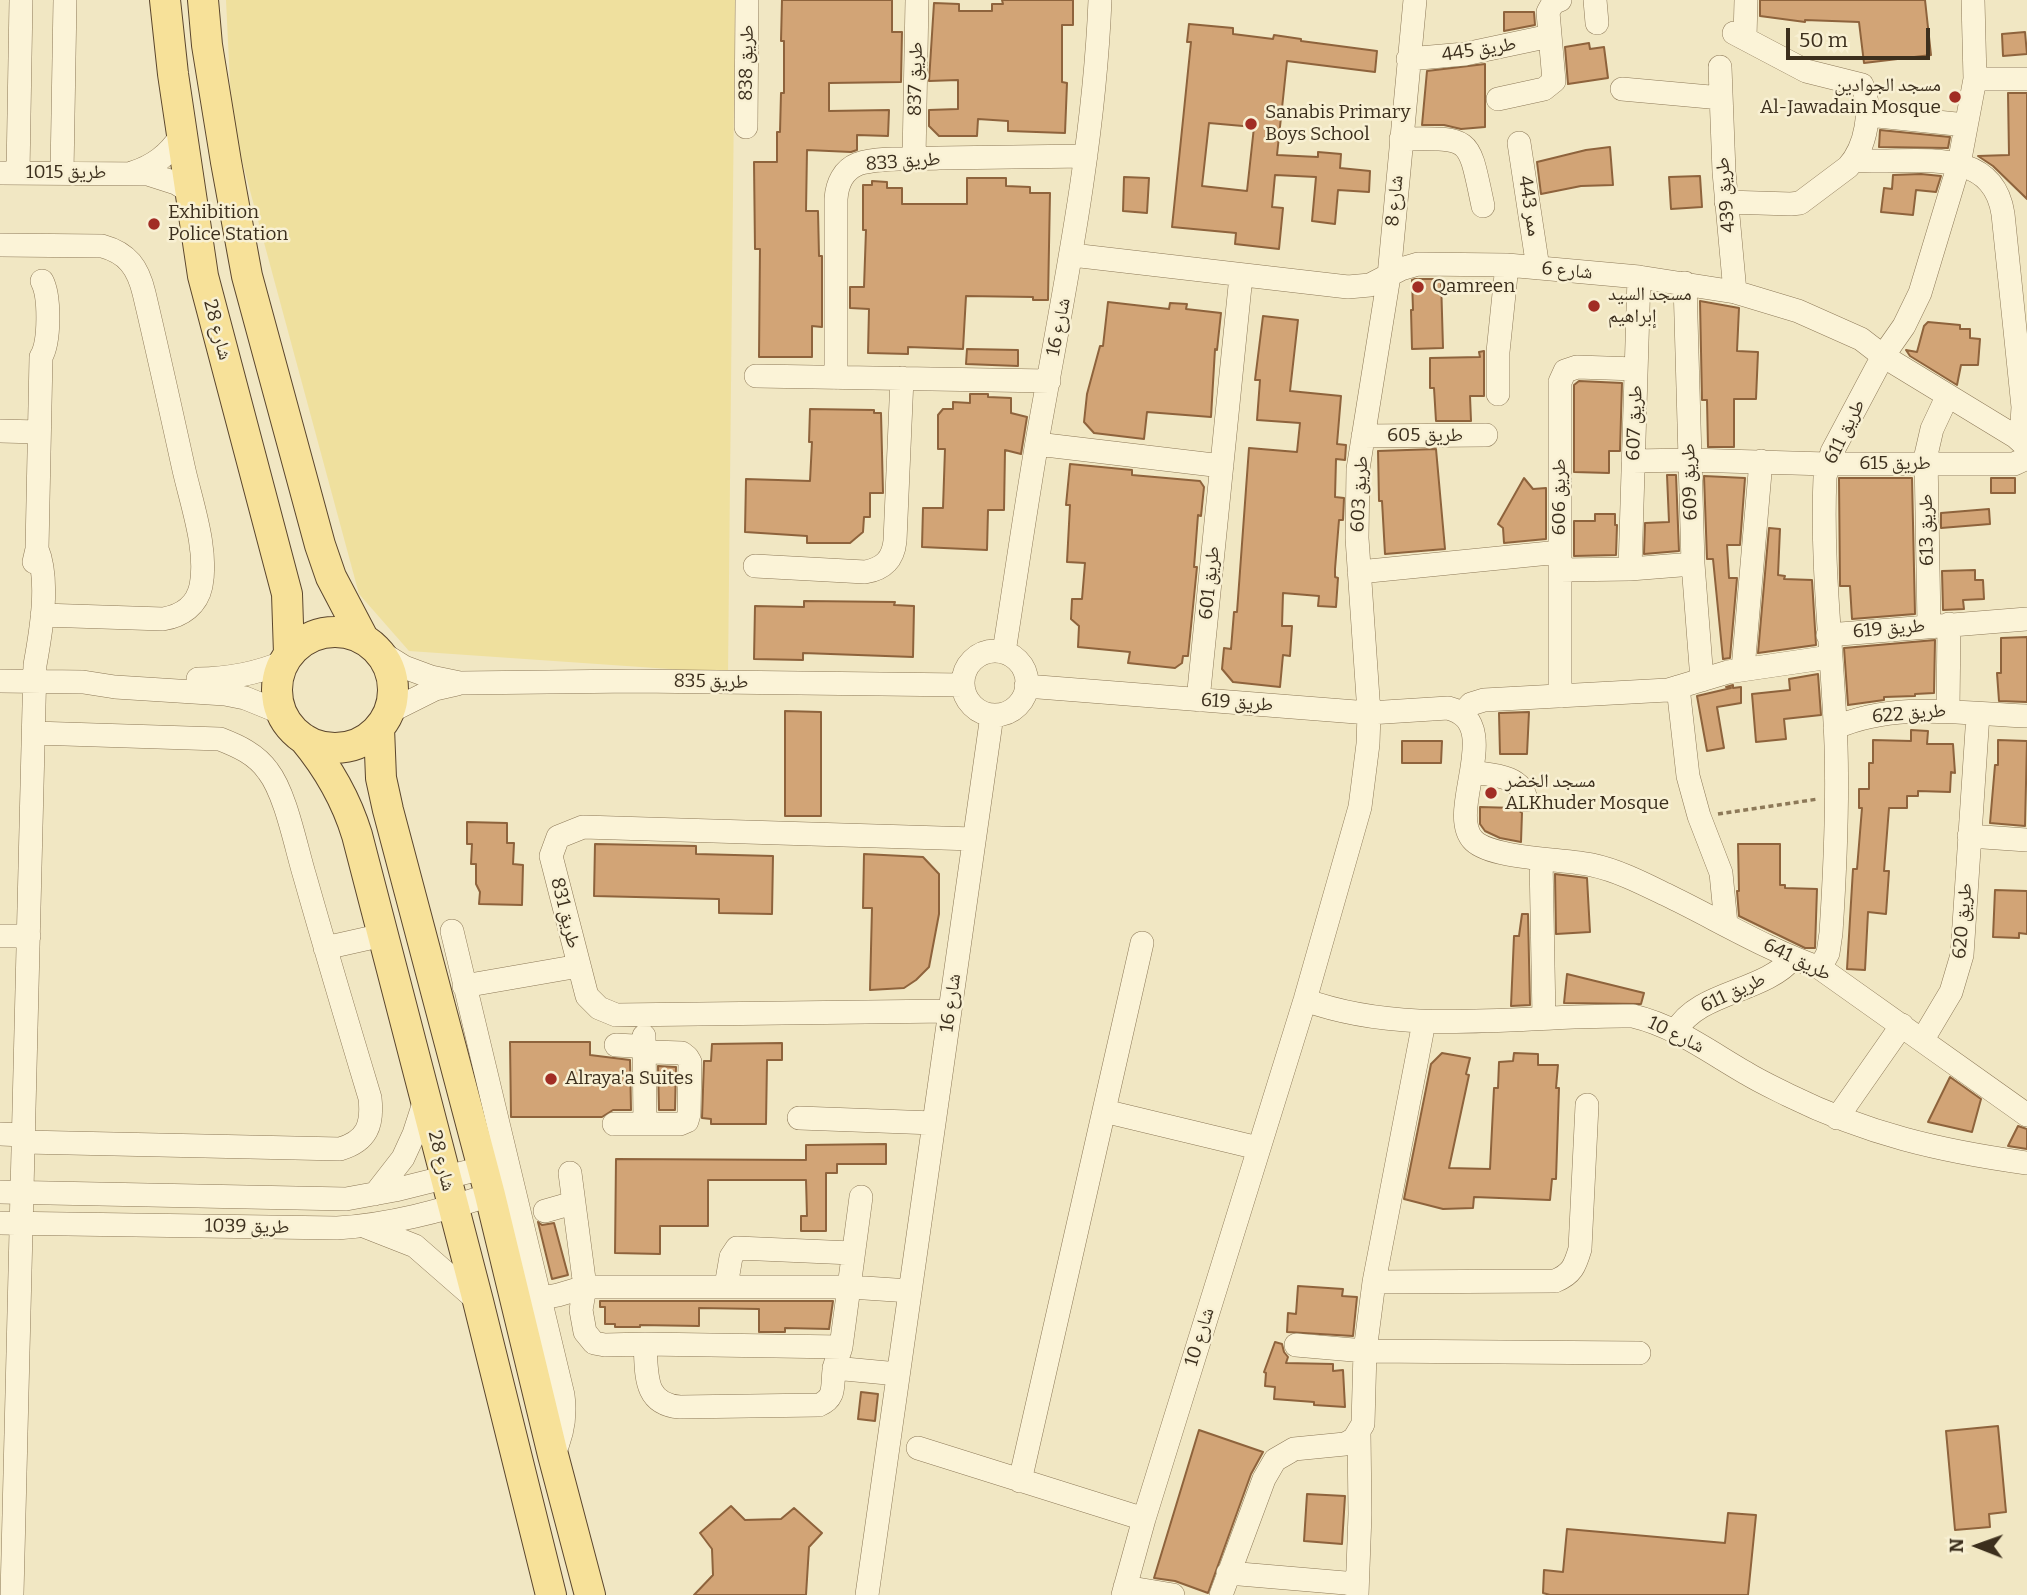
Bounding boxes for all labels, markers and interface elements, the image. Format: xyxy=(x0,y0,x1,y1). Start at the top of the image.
scale bar xyxy=(1789,14,1932,58)
street label: طريق 838 xyxy=(735,25,759,101)
text: 50 m xyxy=(1799,27,1848,53)
street label: طريق 445 xyxy=(1440,33,1518,67)
street label: طريق 837 xyxy=(904,42,928,116)
place label: مسجد الجوادين Al-Jawadain Mosque xyxy=(1760,75,1941,119)
marker: مسجد الجوادين Al-Jawadain Mosque xyxy=(1947,89,1963,105)
place label: Sanabis Primary Boys School xyxy=(1265,102,1410,146)
marker: Sanabis Primary Boys School xyxy=(1243,116,1259,132)
street label: طريق 833 xyxy=(865,148,941,176)
street label: طريق 439 xyxy=(1711,156,1741,234)
street label: طريق 1015 xyxy=(26,162,106,184)
street label: شارع 8 xyxy=(1381,174,1409,228)
street label: ممر 443 xyxy=(1513,174,1545,238)
place label: Exhibition Police Station xyxy=(168,202,288,246)
marker: Exhibition Police Station xyxy=(146,216,162,232)
street label: شارع 6 xyxy=(1541,257,1593,285)
place label: Qamreen xyxy=(1432,276,1515,298)
marker: Qamreen xyxy=(1410,279,1426,295)
place label: مسجد السيد إبراهيم xyxy=(1608,284,1692,328)
street label: شارع 16 xyxy=(1042,296,1076,358)
street label: شارع 28 xyxy=(198,297,236,363)
marker: مسجد السيد إبراهيم xyxy=(1586,298,1602,314)
street label: طريق 607 xyxy=(1622,385,1648,461)
street label: طريق 611 xyxy=(1820,396,1870,468)
street label: طريق 605 xyxy=(1387,425,1463,447)
street label: طريق 609 xyxy=(1677,443,1703,521)
street label: طريق 615 xyxy=(1859,453,1931,475)
street label: طريق 603 xyxy=(1347,455,1373,533)
street label: طريق 606 xyxy=(1549,458,1571,536)
street label: طريق 613 xyxy=(1915,494,1939,566)
street label: طريق 601 xyxy=(1195,545,1225,621)
street label: طريق 619 xyxy=(1852,614,1926,644)
street label: طريق 835 xyxy=(673,670,749,694)
street label: طريق 619 xyxy=(1200,689,1274,717)
street label: طريق 622 xyxy=(1871,699,1947,729)
place label: مسجد الخضر ALKhuder Mosque xyxy=(1505,771,1669,815)
marker: مسجد الخضر ALKhuder Mosque xyxy=(1483,785,1499,801)
street label: طريق 831 xyxy=(545,875,585,951)
street label: طريق 620 xyxy=(1948,882,1978,960)
street label: طريق 641 xyxy=(1759,934,1835,986)
street label: طريق 611 xyxy=(1697,968,1769,1018)
street label: شارع 16 xyxy=(936,972,966,1034)
street label: شارع 10 xyxy=(1644,1012,1708,1058)
place label: Alraya'a Suites xyxy=(565,1068,693,1090)
marker: Alraya'a Suites xyxy=(543,1071,559,1087)
street label: شارع 28 xyxy=(422,1128,460,1194)
street label: طريق 1039 xyxy=(205,1215,289,1239)
street label: شارع 10 xyxy=(1180,1305,1220,1369)
north arrow xyxy=(1943,1511,2013,1581)
text: N xyxy=(1945,1538,1968,1553)

